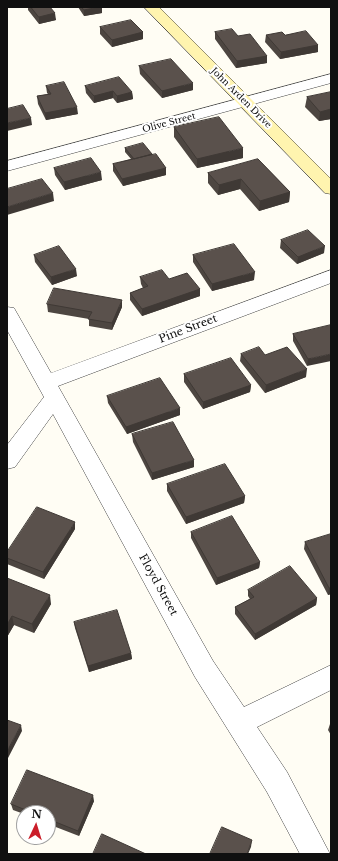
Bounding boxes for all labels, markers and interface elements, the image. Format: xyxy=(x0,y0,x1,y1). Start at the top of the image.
street label: John Arden Drive xyxy=(209,66,273,130)
street label: Olive Street xyxy=(141,111,197,135)
street label: Pine Street xyxy=(157,312,219,346)
street label: Floyd Street xyxy=(136,552,180,618)
north arrow xyxy=(16,805,56,845)
text: N xyxy=(31,807,42,821)

